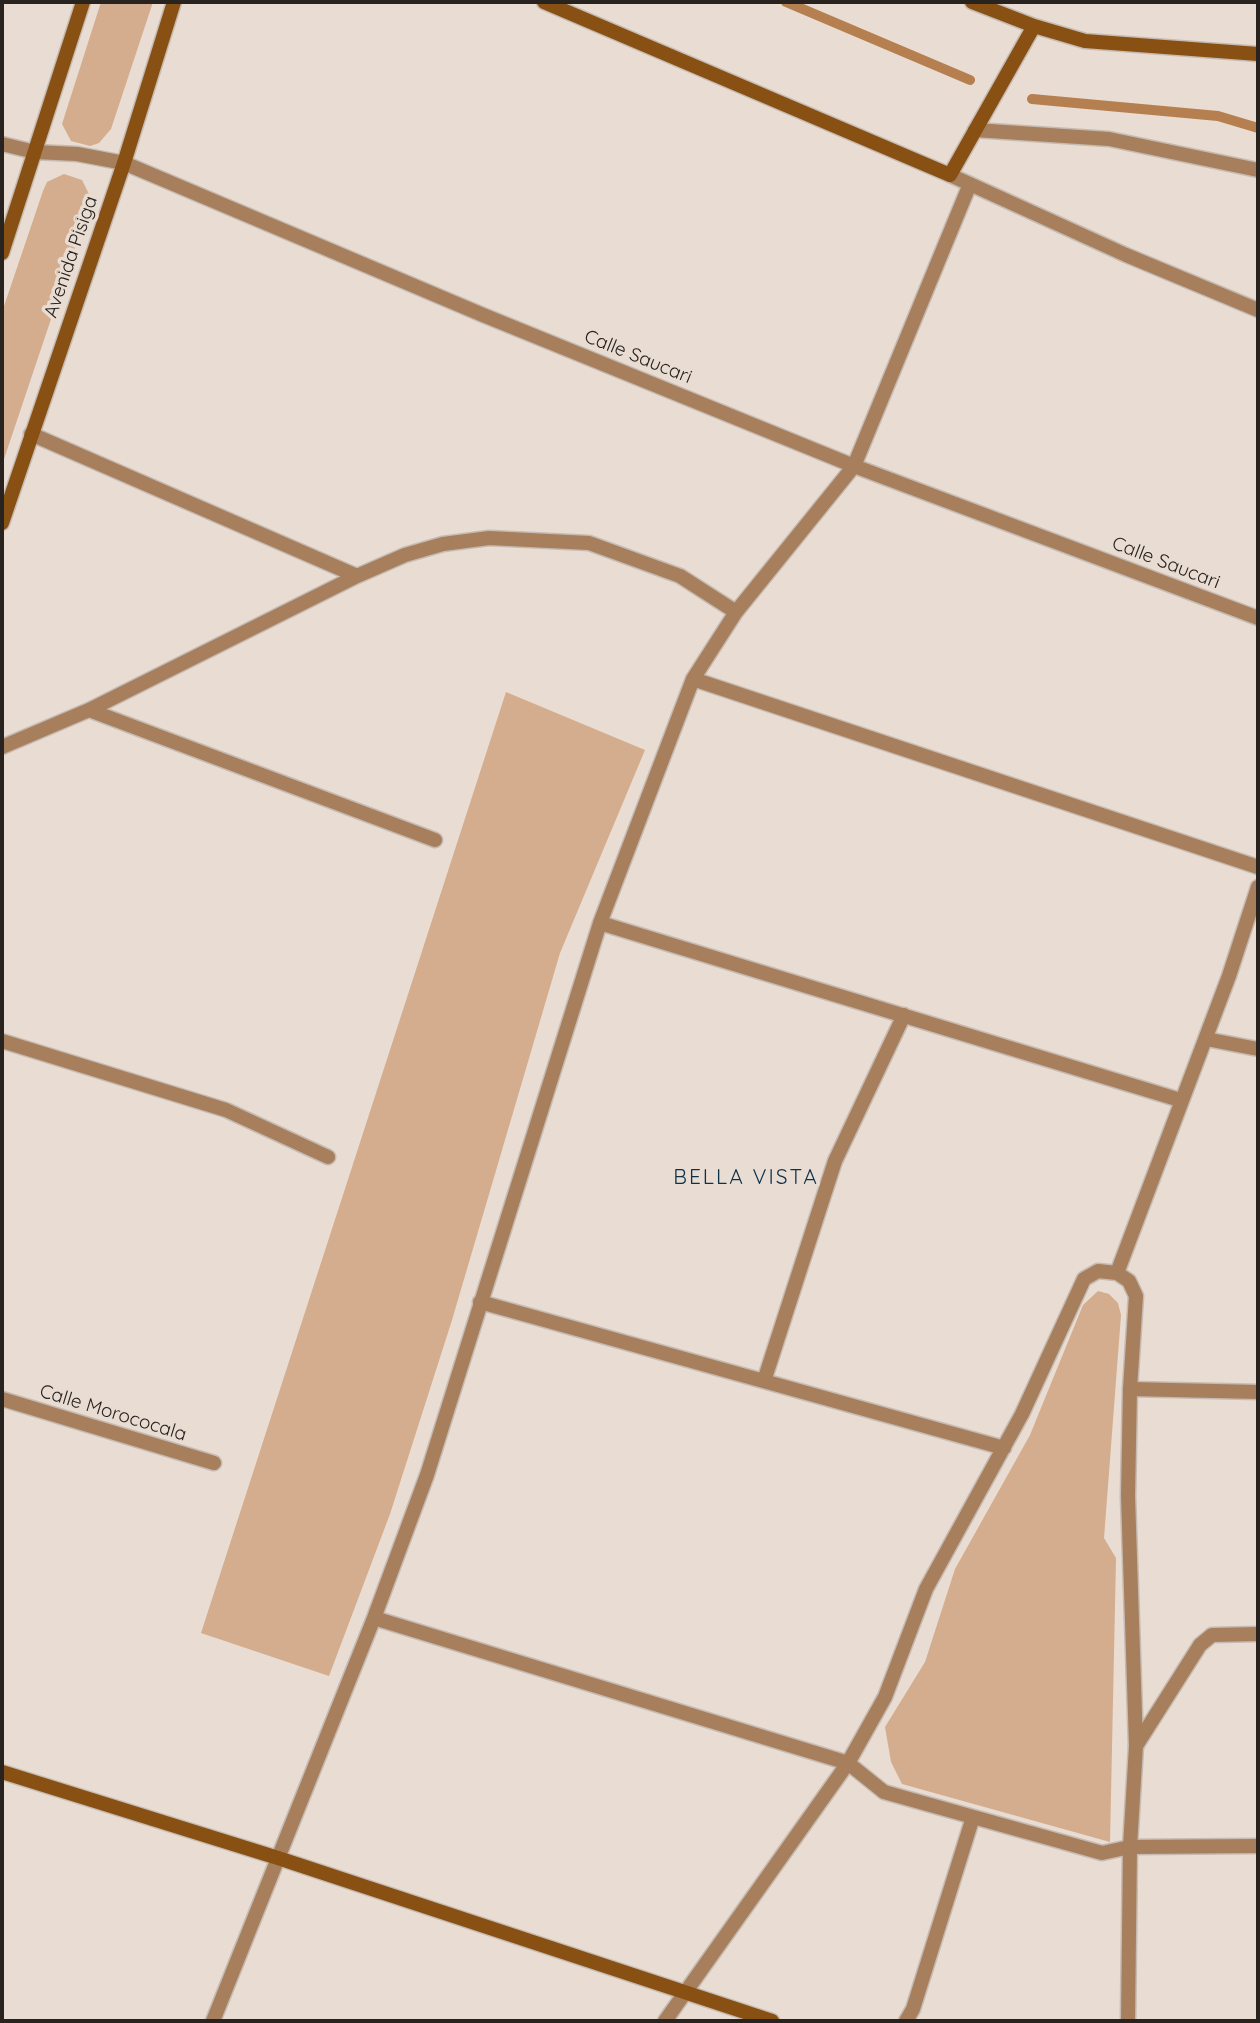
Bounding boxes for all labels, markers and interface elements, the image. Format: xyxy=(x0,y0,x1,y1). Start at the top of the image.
street label: Avenida Pisiga xyxy=(39,193,103,321)
street label: Calle Saucari xyxy=(581,325,695,389)
street label: Calle Saucari xyxy=(1109,532,1223,594)
district label: BELLA VISTA xyxy=(675,1165,817,1191)
street label: Calle Morococala xyxy=(37,1380,189,1446)

